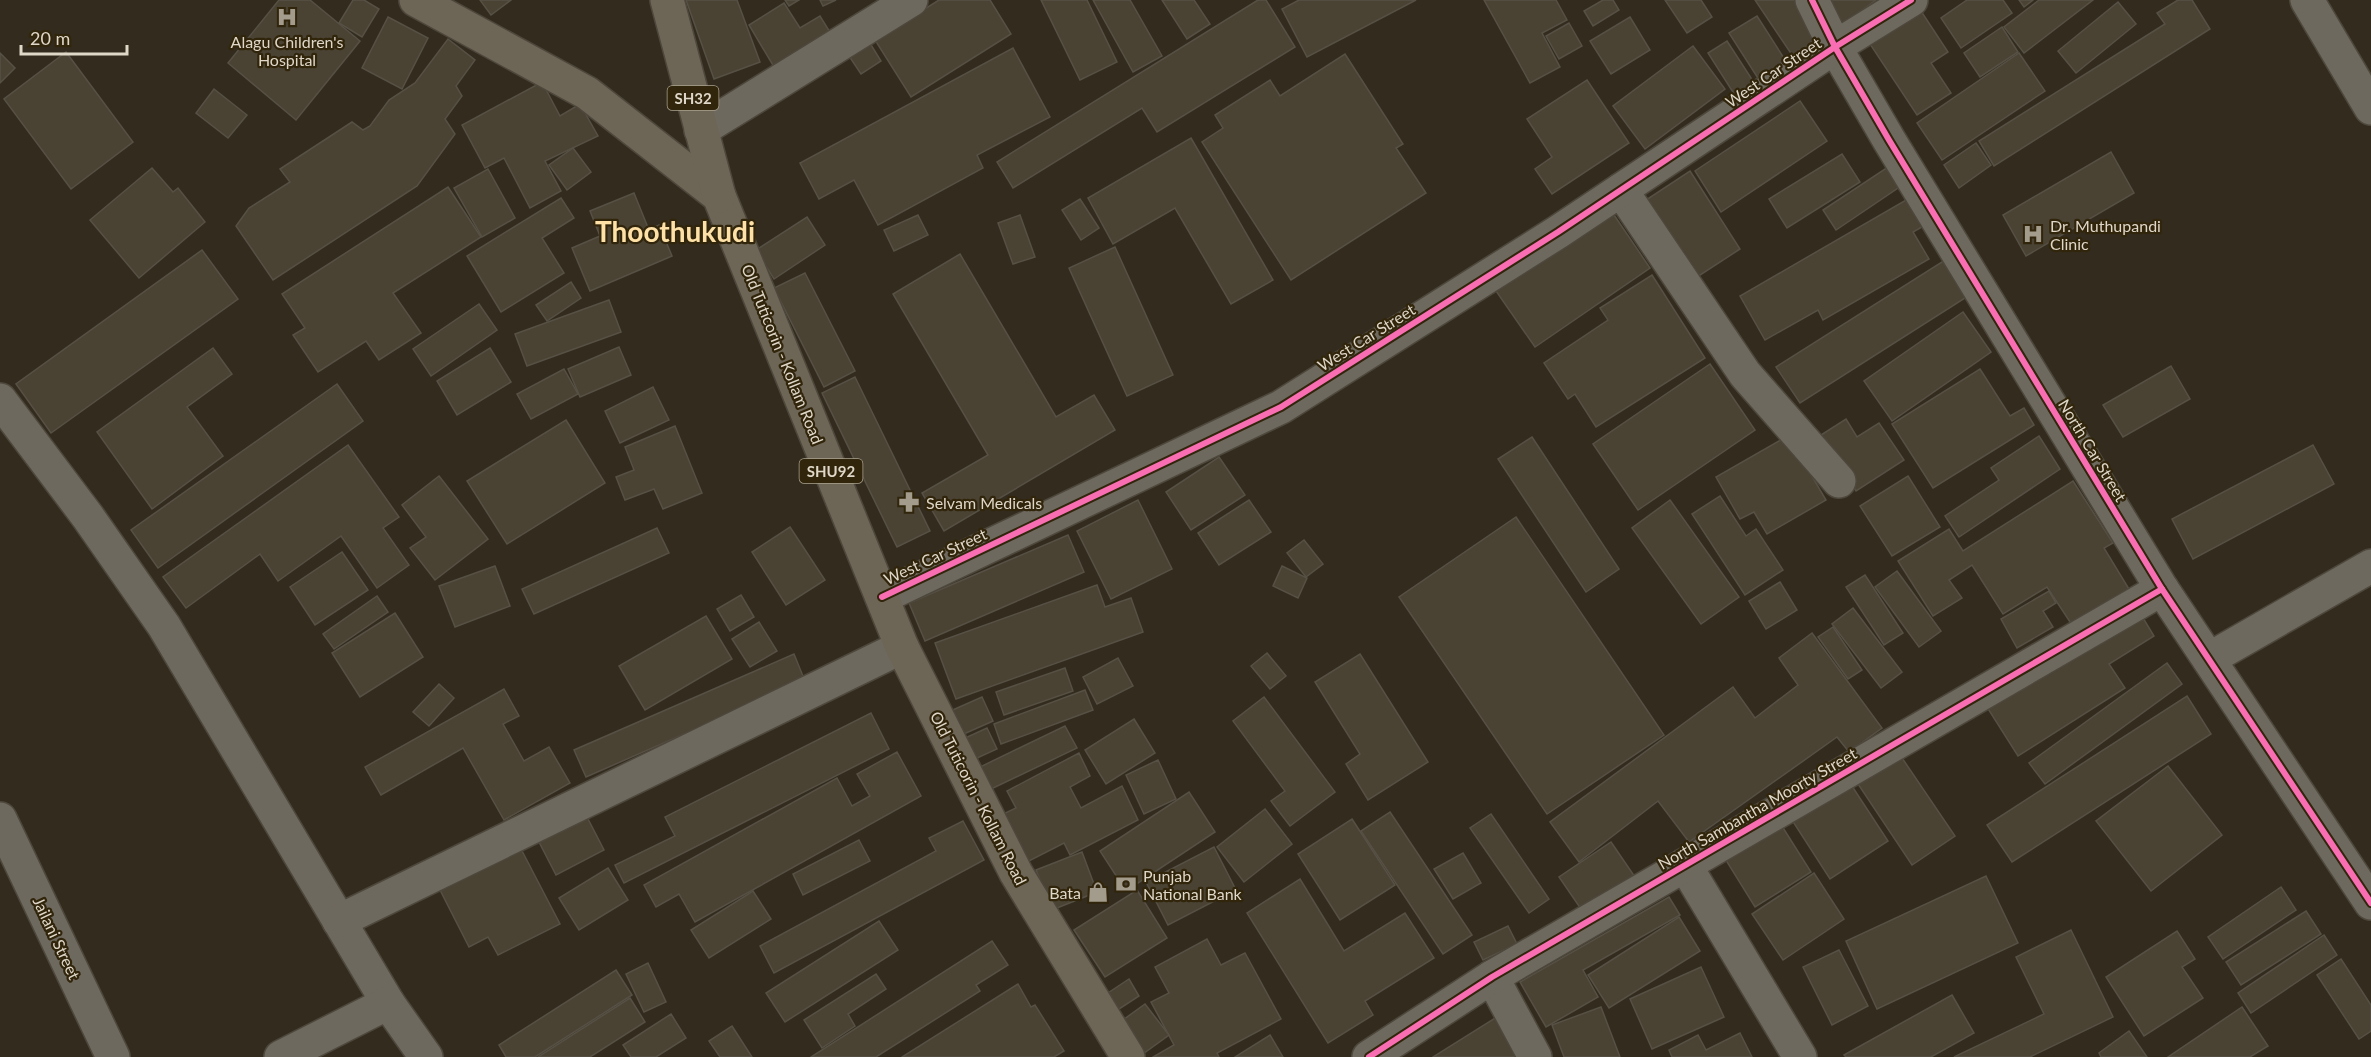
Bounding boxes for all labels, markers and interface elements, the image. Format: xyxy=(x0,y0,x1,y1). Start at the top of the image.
hospital icon: Alagu Children's Hospital xyxy=(275,5,299,29)
scale bar xyxy=(21,18,128,56)
text: 20 m xyxy=(30,27,70,49)
place label: Alagu Children's Hospital xyxy=(231,32,343,69)
street label: West Car Street xyxy=(1722,33,1825,111)
road number: SH32 xyxy=(668,86,718,110)
district label: Thoothukudi xyxy=(595,214,755,248)
place label: Dr. Muthupandi Clinic xyxy=(2050,216,2161,253)
hospital icon: Dr. Muthupandi Clinic xyxy=(2021,222,2045,246)
street label: Old Tuticorin - Kollam Road xyxy=(738,261,828,447)
street label: West Car Street xyxy=(1314,299,1418,375)
street label: North Car Street xyxy=(2055,395,2131,505)
road number: SHU92 xyxy=(800,459,862,483)
pharmacy icon: Selvam Medicals xyxy=(897,490,921,514)
place label: Selvam Medicals xyxy=(926,493,1042,512)
street label: West Car Street xyxy=(881,524,990,588)
street label: Old Tuticorin - Kollam Road xyxy=(927,708,1031,888)
street label: North Sambantha Moorty Street xyxy=(1654,743,1860,873)
place label: Punjab National Bank xyxy=(1143,866,1243,903)
bank icon: Punjab National Bank xyxy=(1114,872,1138,896)
shop icon: Bata xyxy=(1086,880,1110,904)
place label: Bata xyxy=(1049,883,1081,902)
street label: Jailani Street xyxy=(30,894,85,983)

